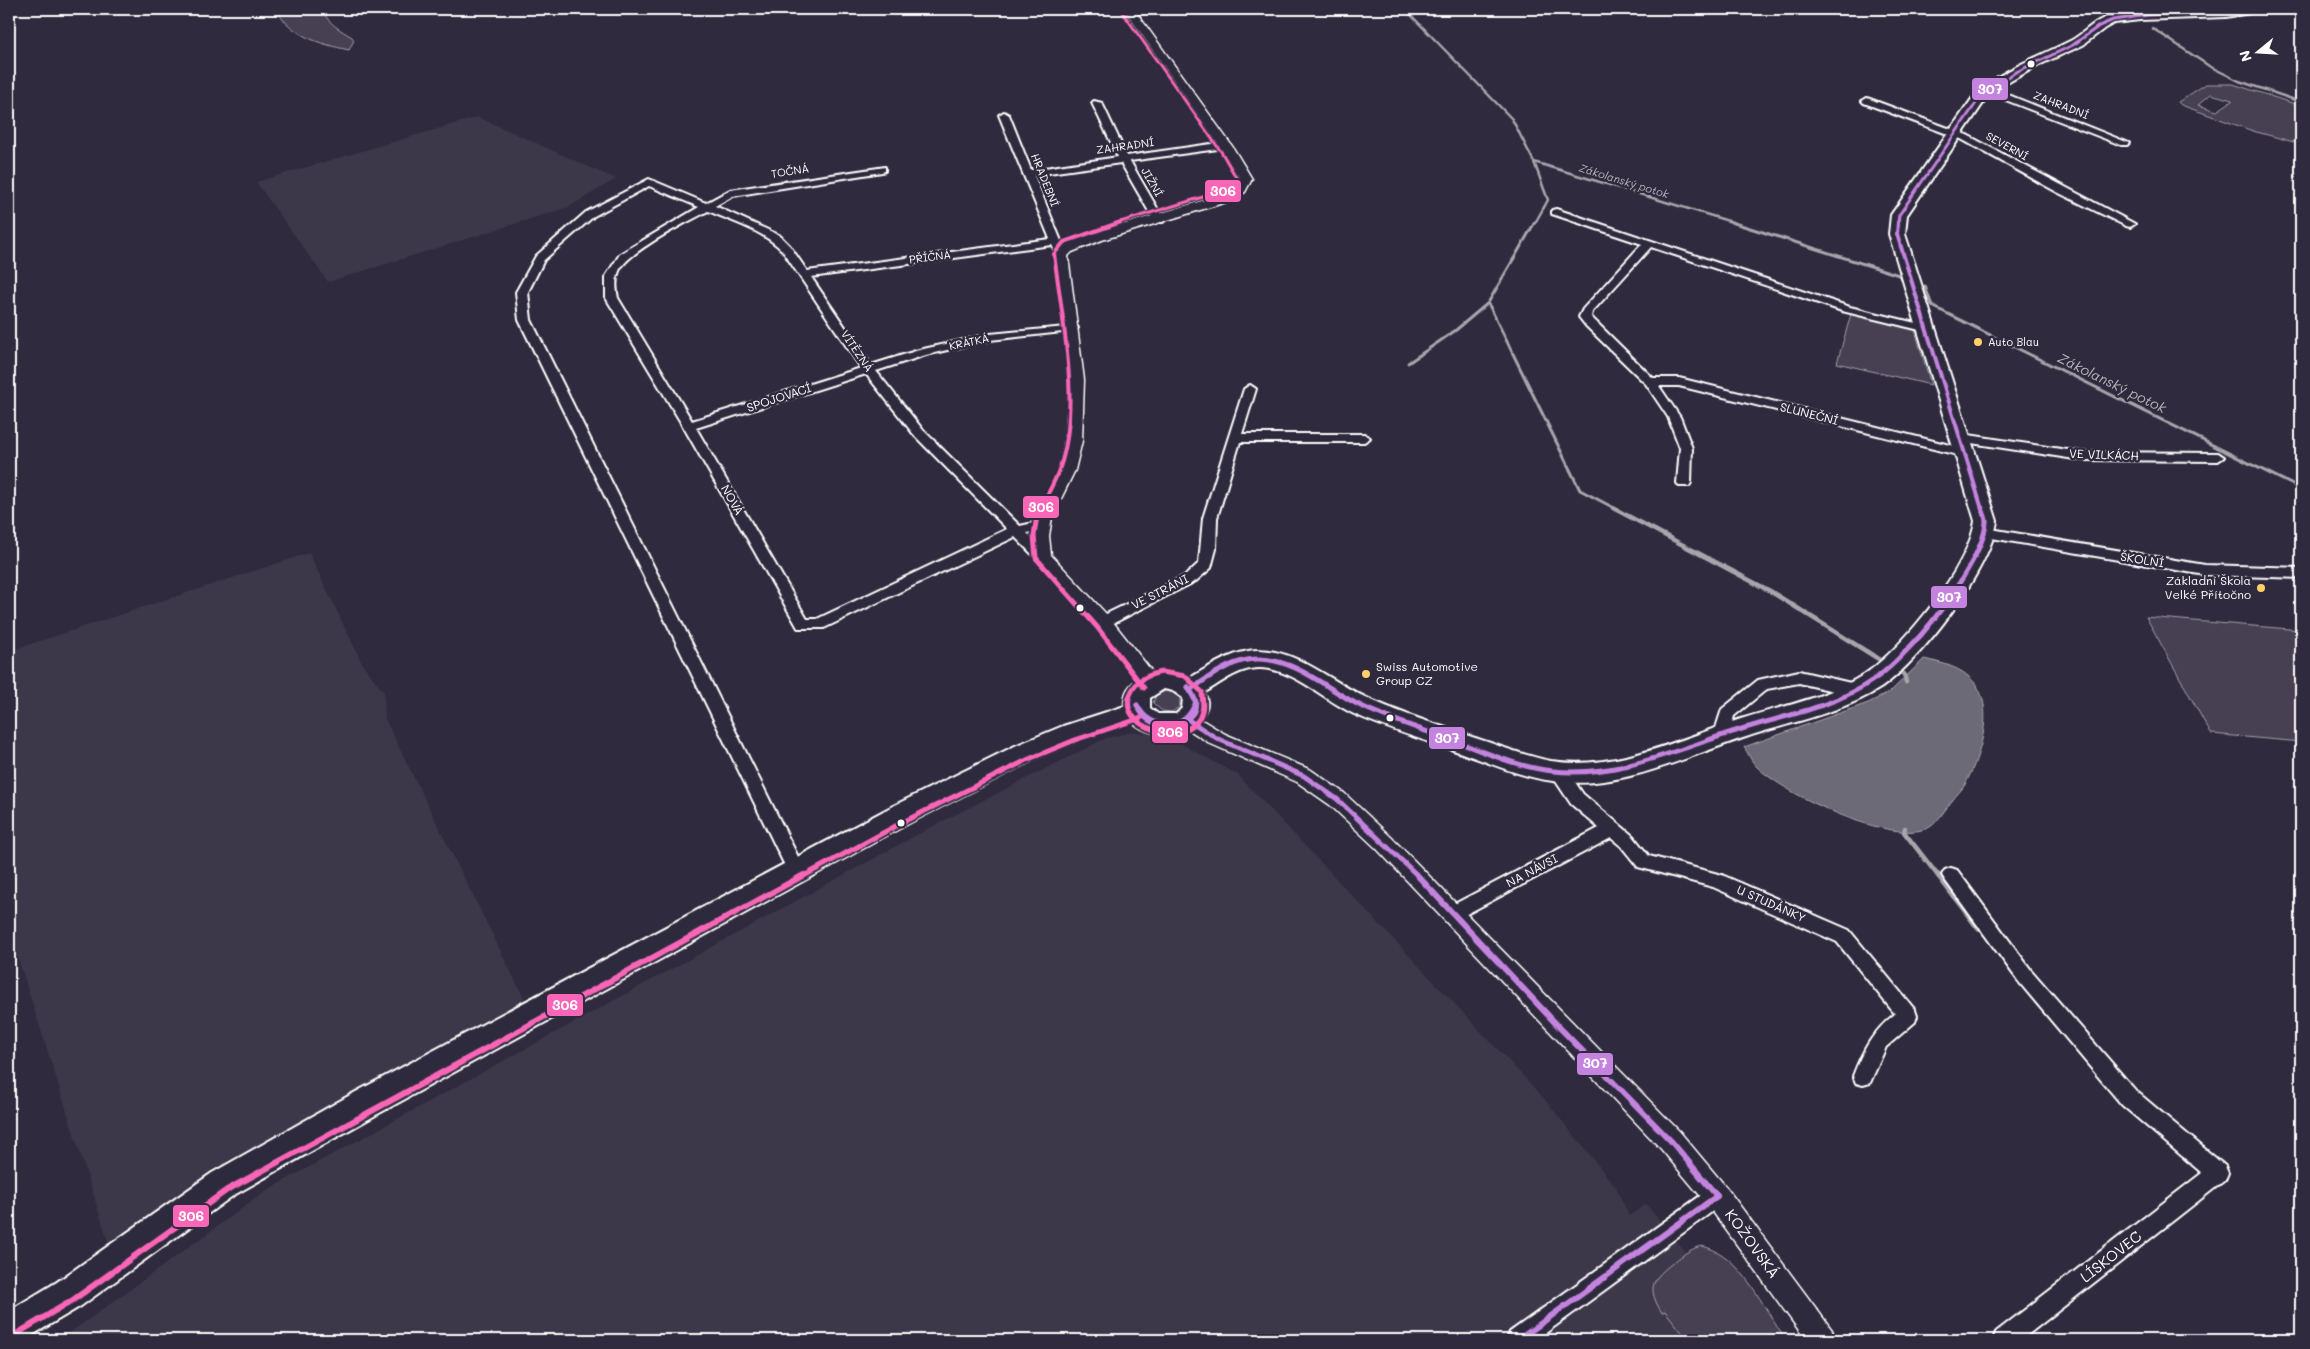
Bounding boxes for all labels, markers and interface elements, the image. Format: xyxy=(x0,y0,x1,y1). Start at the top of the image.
north arrow xyxy=(2232,28,2282,78)
text: N xyxy=(2234,48,2256,64)
unlabelled marker xyxy=(2026,59,2036,69)
line badge: 307 xyxy=(1971,77,2009,101)
text: 307 xyxy=(1977,79,2003,98)
street label: ZAHRADNÍ xyxy=(2031,87,2091,122)
street label: SEVERNÍ xyxy=(1984,128,2031,163)
street label: ZAHRADNÍ xyxy=(1095,134,1155,157)
street label: HRADEBNÍ xyxy=(1028,151,1063,209)
street label: TOČNÁ xyxy=(770,160,810,181)
water label: Zákolanský potok xyxy=(1577,160,1671,201)
street label: JIŽNÍ xyxy=(1138,164,1167,199)
line badge: 306 xyxy=(1204,179,1242,203)
text: 306 xyxy=(1210,181,1236,200)
street label: PŘÍČNÁ xyxy=(908,246,952,267)
street label: VÍTĚZNÁ xyxy=(838,327,877,375)
street label: KRÁTKÁ xyxy=(947,330,990,353)
place label: Auto Blau xyxy=(1988,334,2039,349)
marker: Auto Blau xyxy=(1972,336,1984,348)
water label: Zákolanský potok xyxy=(2055,348,2170,417)
street label: SPOJOVACÍ xyxy=(744,379,813,415)
street label: SLUNEČNÍ xyxy=(1778,398,1840,428)
street label: VE VILKÁCH xyxy=(2069,445,2139,463)
street label: NOVÁ xyxy=(718,481,748,518)
line badge: 306 xyxy=(1022,495,1060,519)
text: 306 xyxy=(1028,497,1054,516)
street label: ŠKOLNÍ xyxy=(2119,548,2165,570)
street label: VE STRÁNI xyxy=(1128,570,1191,612)
place label: Základní Škola Velké Přítočno xyxy=(2165,572,2251,602)
marker: Základní Škola Velké Přítočno xyxy=(2255,582,2267,594)
line badge: 307 xyxy=(1930,585,1968,609)
text: 307 xyxy=(1936,587,1962,606)
unlabelled marker xyxy=(1075,603,1085,613)
place label: Swiss Automotive Group CZ xyxy=(1376,658,1478,688)
marker: Swiss Automotive Group CZ xyxy=(1360,668,1372,680)
unlabelled marker xyxy=(1385,713,1395,723)
line badge: 306 xyxy=(1151,720,1189,744)
text: 306 xyxy=(1157,722,1183,741)
line badge: 307 xyxy=(1428,726,1466,750)
text: 307 xyxy=(1434,728,1460,747)
unlabelled marker xyxy=(896,818,906,828)
street label: NA NÁVSI xyxy=(1503,850,1560,890)
street label: U STUDÁNKY xyxy=(1734,881,1809,925)
line badge: 306 xyxy=(546,993,584,1017)
text: 306 xyxy=(552,995,578,1014)
line badge: 307 xyxy=(1576,1052,1614,1076)
text: 307 xyxy=(1582,1053,1608,1072)
line badge: 306 xyxy=(172,1204,210,1228)
street label: KOŽOVSKÁ xyxy=(1721,1205,1785,1282)
text: 306 xyxy=(178,1206,204,1225)
street label: LÍSKOVEC xyxy=(2076,1226,2145,1287)

